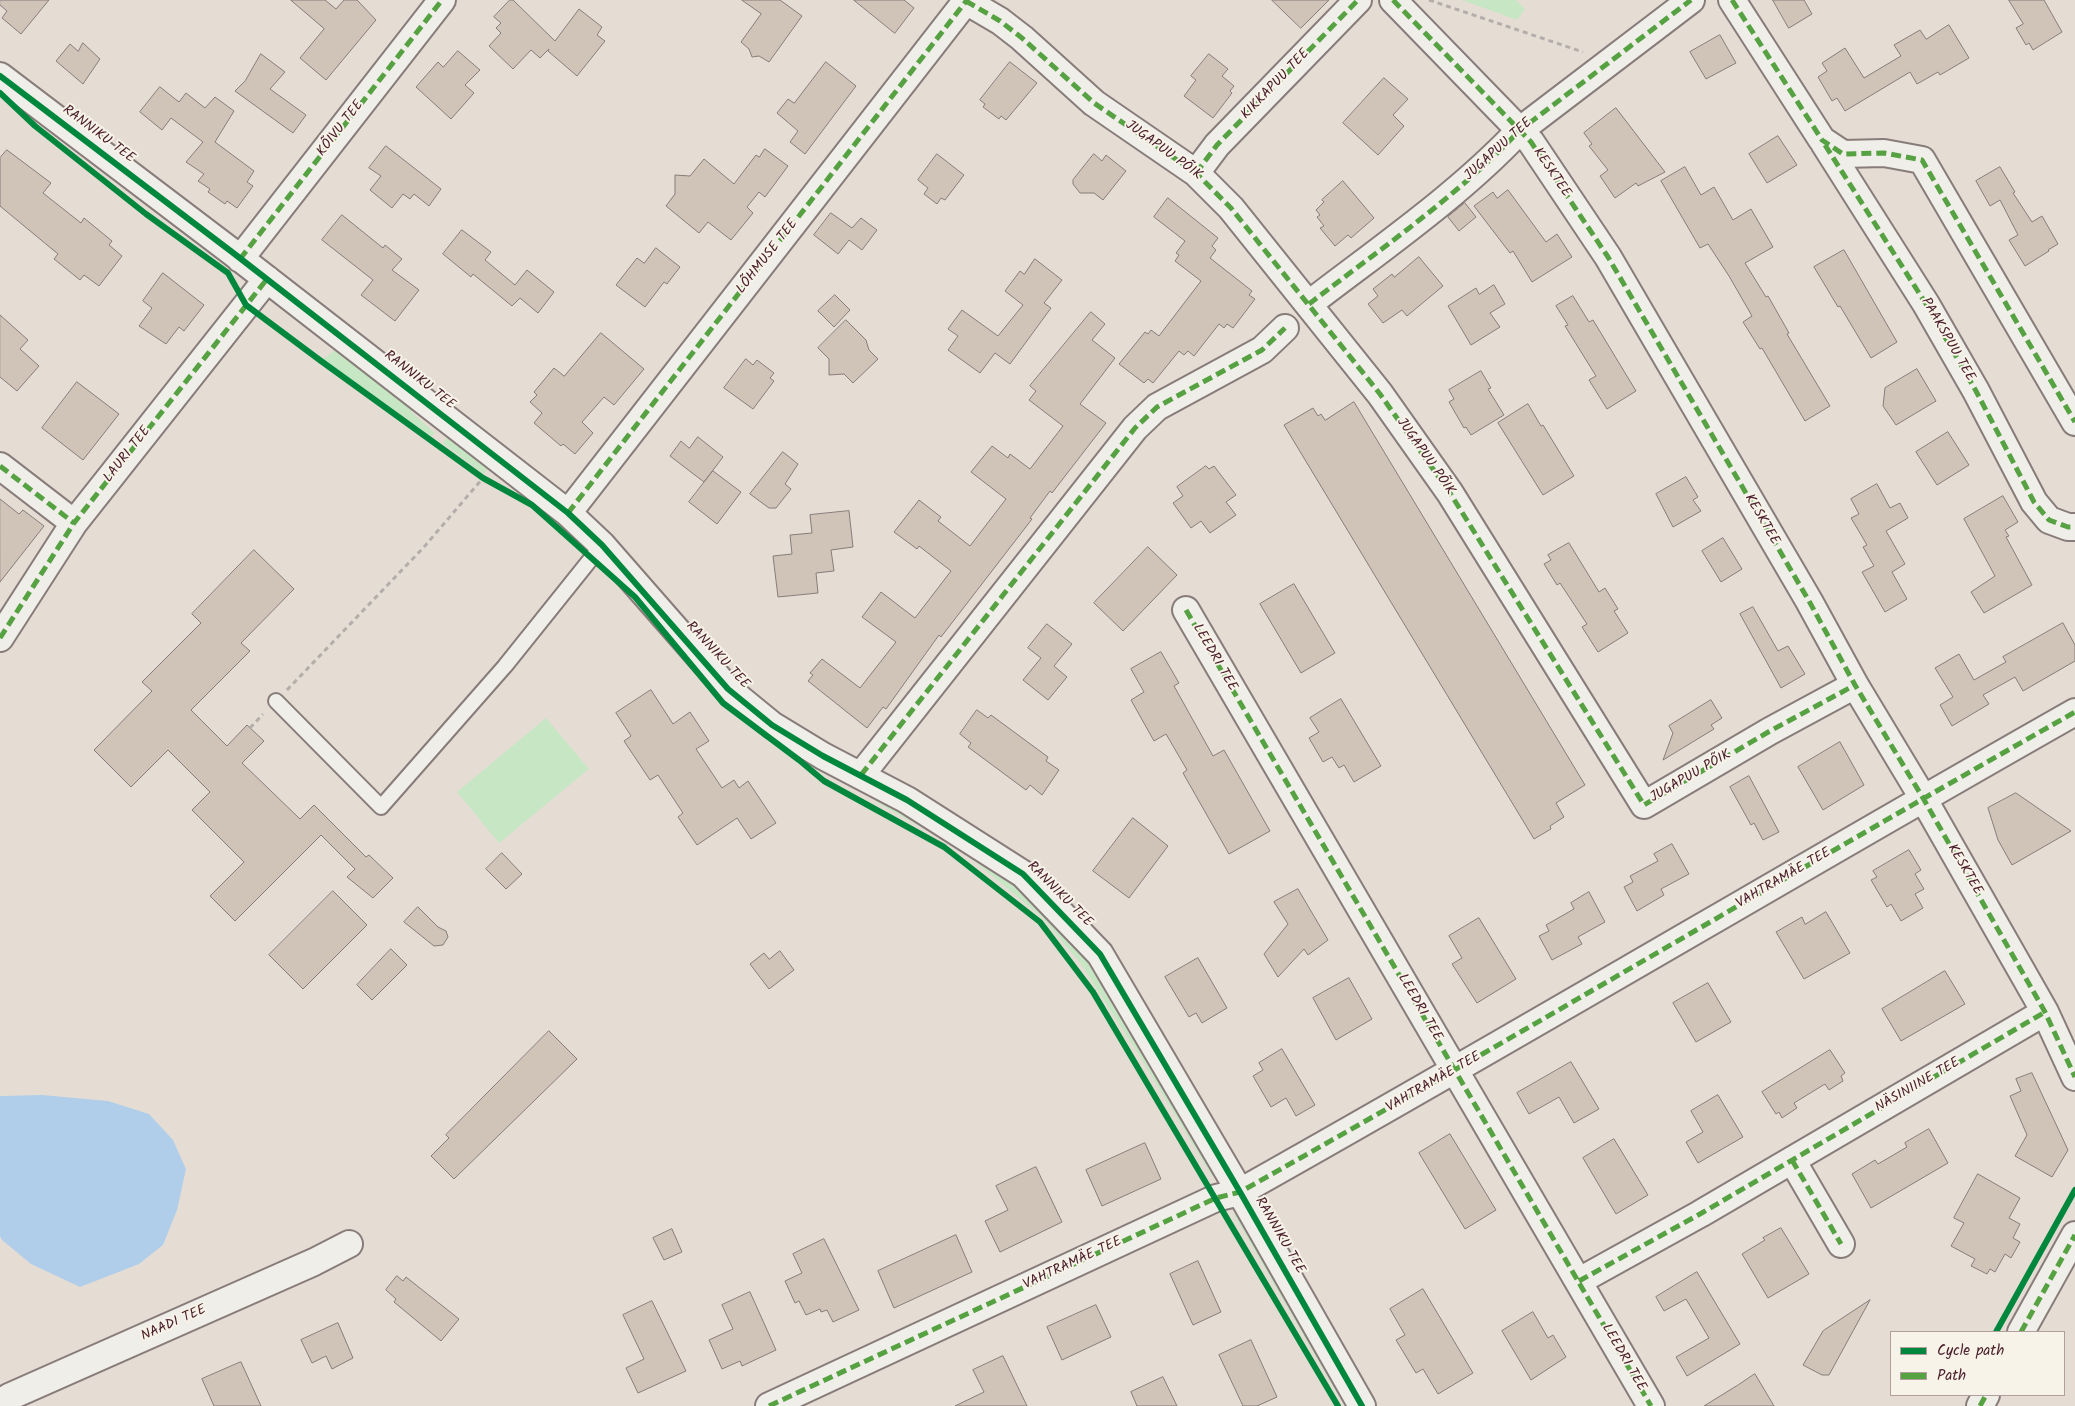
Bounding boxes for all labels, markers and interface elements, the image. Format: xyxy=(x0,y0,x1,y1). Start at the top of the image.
street label: KIKKAPUU TEE xyxy=(1238,46,1314,124)
street label: KÕIVU TEE xyxy=(314,98,368,160)
street label: RANNIKU TEE xyxy=(59,102,137,168)
street label: JUGAPUU TEE xyxy=(1461,115,1537,185)
street label: JUGAPUU PÕIK xyxy=(1121,118,1205,184)
street label: KESKTEE xyxy=(1528,145,1574,201)
street label: LÕHMUSE TEE xyxy=(734,216,802,298)
street label: PAAKSPUU TEE xyxy=(1916,295,1978,385)
street label: RANNIKU TEE xyxy=(380,348,458,414)
street label: JUGAPUU PÕIK xyxy=(1392,415,1458,499)
street label: LAURI TEE xyxy=(101,424,155,486)
street label: KESKTEE xyxy=(1740,492,1782,548)
street label: RANNIKU TEE xyxy=(681,619,753,693)
street label: LEEDRI TEE xyxy=(1188,621,1240,695)
street label: JUGAPUU PÕIK xyxy=(1648,747,1734,807)
street label: KESKTEE xyxy=(1943,842,1985,898)
street label: VAHTRAMÄE TEE xyxy=(1734,845,1834,913)
street label: RANNIKU TEE xyxy=(1023,859,1095,931)
street label: LEEDRI TEE xyxy=(1393,971,1445,1045)
street label: VAHTRAMÄE TEE xyxy=(1384,1049,1484,1117)
street label: NÄSINIINE TEE xyxy=(1873,1055,1963,1117)
street label: RANNIKU TEE xyxy=(1250,1195,1308,1277)
street label: VAHTRAMÄE TEE xyxy=(1021,1234,1125,1294)
street label: NAADI TEE xyxy=(139,1302,209,1346)
street label: LEEDRI TEE xyxy=(1597,1321,1649,1395)
legend xyxy=(1890,1331,2065,1396)
text: Cycle path xyxy=(1937,1339,2004,1363)
text: Path xyxy=(1937,1364,1966,1388)

